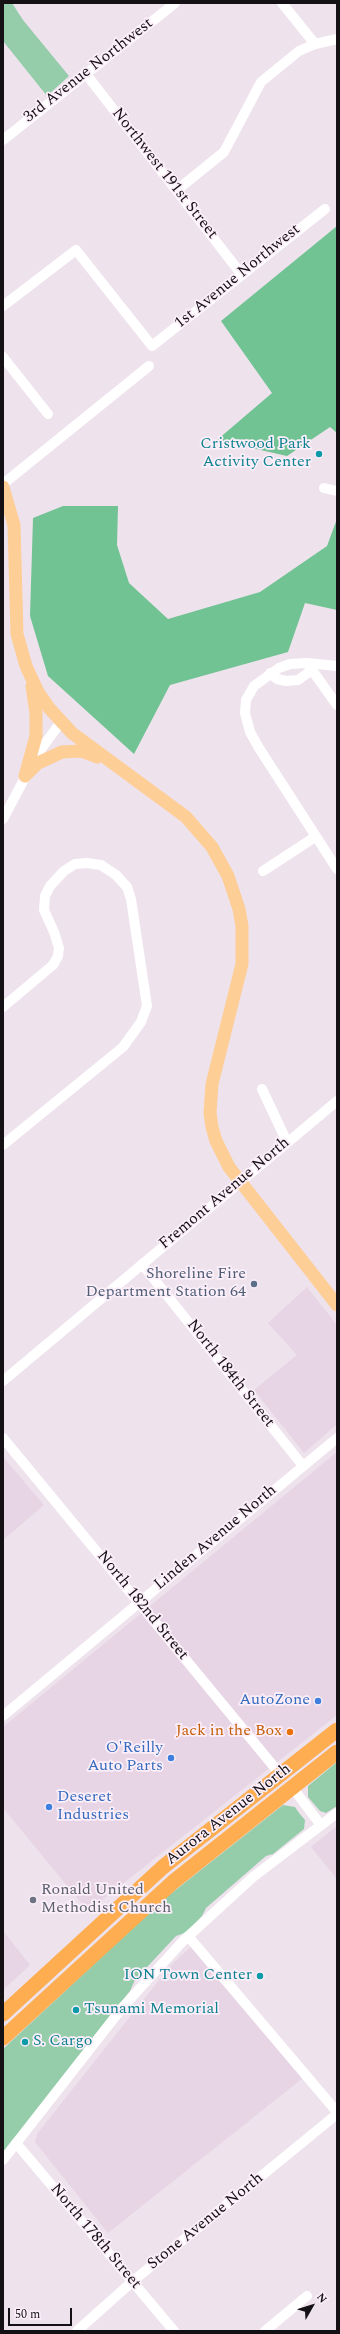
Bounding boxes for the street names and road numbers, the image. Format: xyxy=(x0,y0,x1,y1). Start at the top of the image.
street label: 3rd Avenue Northwest xyxy=(20,15,158,127)
street label: Northwest 191st Street xyxy=(107,105,221,243)
street label: 1st Avenue Northwest xyxy=(171,220,305,334)
street label: Fremont Avenue North xyxy=(156,1134,294,1254)
street label: North 184th Street xyxy=(182,1316,278,1432)
street label: Linden Avenue North xyxy=(151,1481,281,1595)
street label: North 182nd Street xyxy=(92,1548,192,1664)
street label: Aurora Avenue North xyxy=(163,1760,295,1870)
street label: Stone Avenue North xyxy=(144,2169,268,2275)
street label: North 178th Street xyxy=(45,2180,145,2294)

